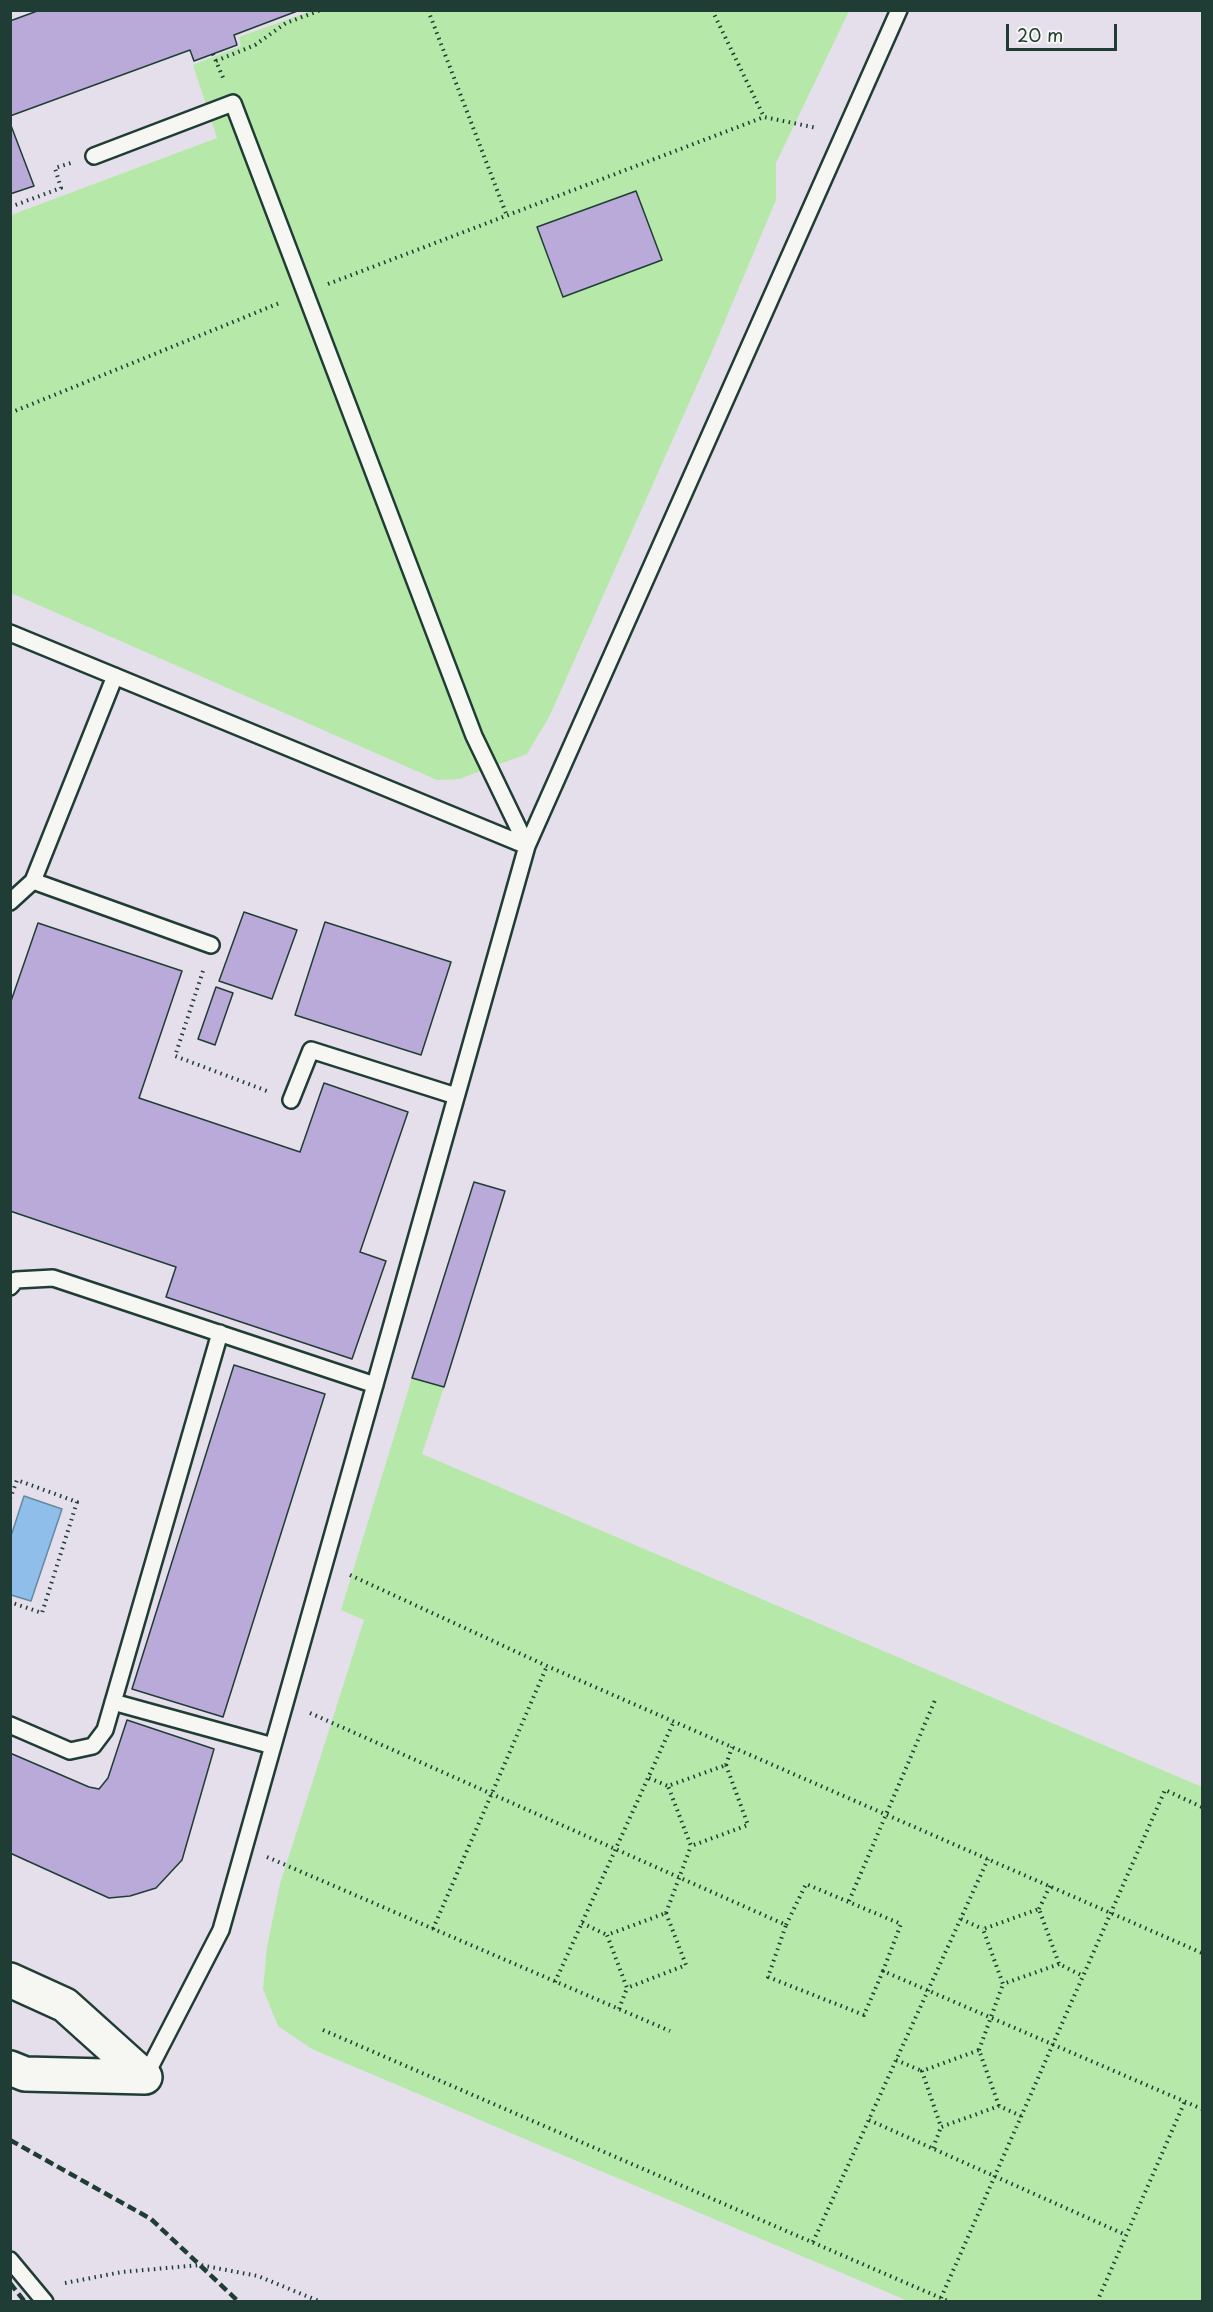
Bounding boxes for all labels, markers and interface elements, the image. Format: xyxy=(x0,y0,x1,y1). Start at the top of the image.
scale bar xyxy=(1009,12,1120,50)
text: 20 m xyxy=(1017,21,1063,48)

